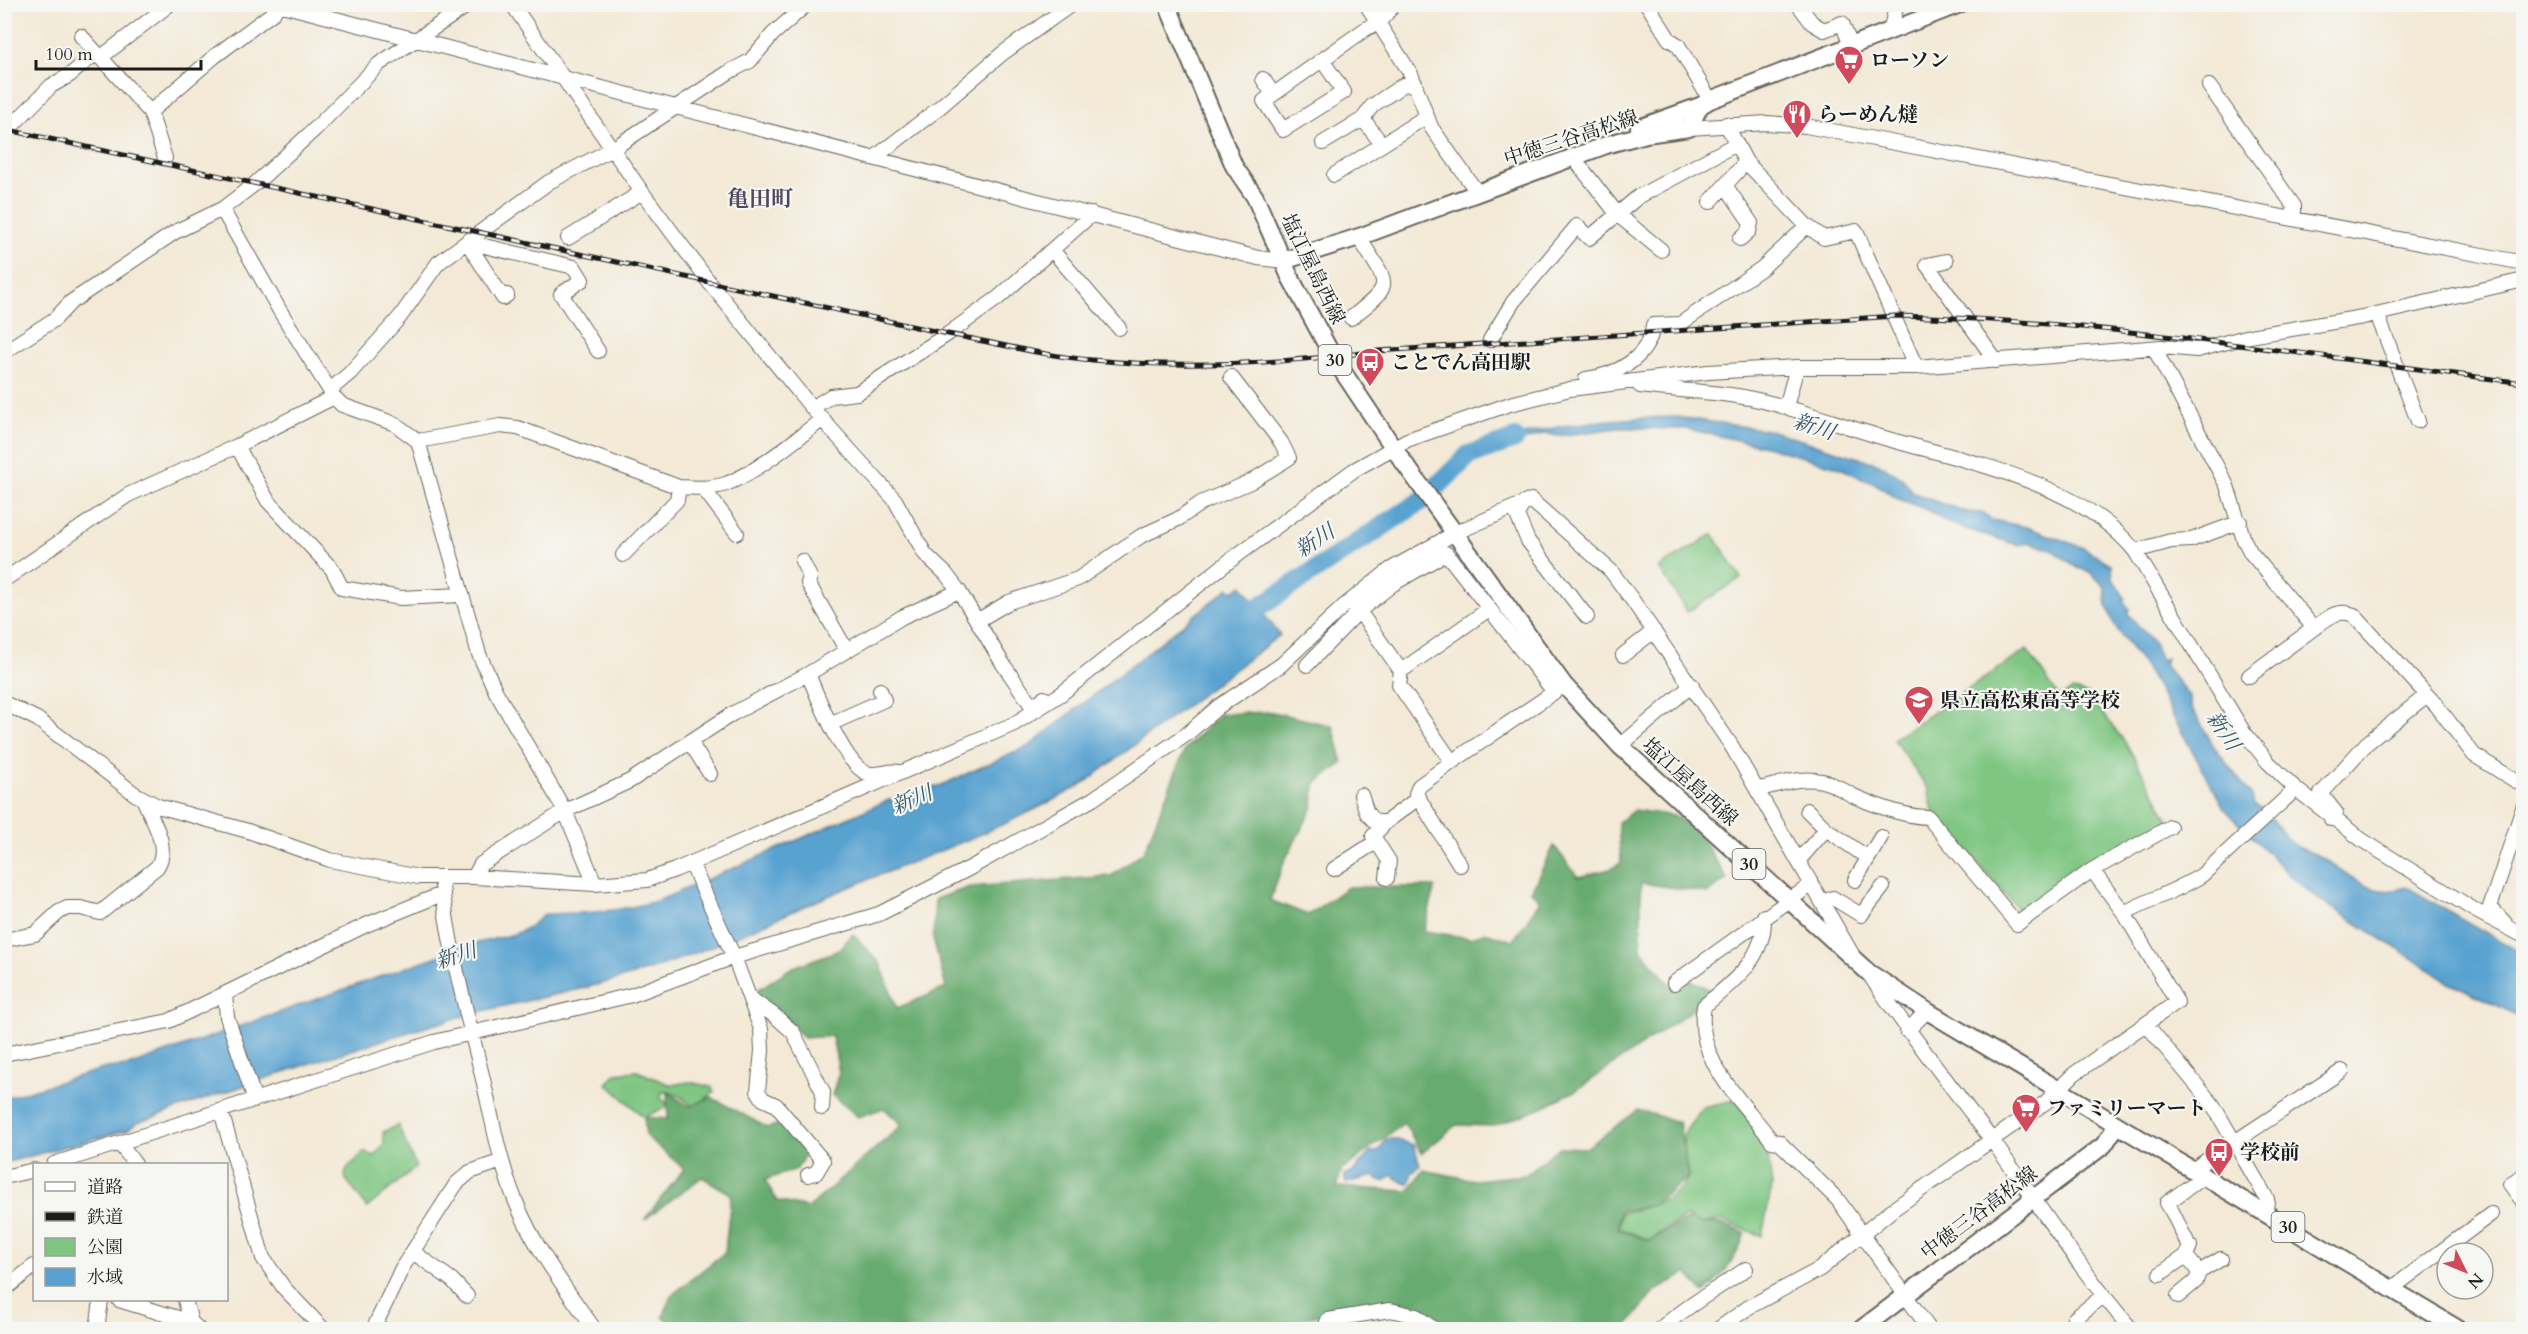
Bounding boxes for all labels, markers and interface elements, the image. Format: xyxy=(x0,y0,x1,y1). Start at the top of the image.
scale bar xyxy=(36,33,201,71)
text: 100 m xyxy=(45,42,93,67)
supermarket icon: ローソン xyxy=(1833,44,1865,86)
place label: ローソン xyxy=(1870,47,1949,74)
restaurant icon: らーめん燵 xyxy=(1781,98,1813,140)
place label: らーめん燵 xyxy=(1818,101,1918,128)
street label: 中徳三谷高松線 xyxy=(1500,104,1642,172)
district label: 亀田町 xyxy=(727,184,793,214)
street label: 塩江屋島西線 xyxy=(1275,209,1351,329)
road number: 30 xyxy=(1318,345,1352,375)
bus stop icon: ことでん高田駅 xyxy=(1354,346,1386,388)
place label: ことでん高田駅 xyxy=(1391,349,1531,376)
water label: 新川 xyxy=(1790,407,1840,448)
water label: 新川 xyxy=(1289,516,1342,565)
school or university icon: 県立高松東高等学校 xyxy=(1903,684,1935,726)
place label: 県立高松東高等学校 xyxy=(1940,687,2120,714)
water label: 新川 xyxy=(2199,705,2248,758)
street label: 塩江屋島西線 xyxy=(1636,732,1744,832)
water label: 新川 xyxy=(887,778,939,822)
road number: 30 xyxy=(1732,849,1766,879)
water label: 新川 xyxy=(432,935,482,976)
supermarket icon: ファミリーマート xyxy=(2010,1092,2042,1134)
place label: ファミリーマート xyxy=(2047,1095,2207,1122)
bus stop icon: 学校前 xyxy=(2203,1136,2235,1178)
place label: 学校前 xyxy=(2240,1139,2300,1166)
street label: 中徳三谷高松線 xyxy=(1915,1160,2043,1266)
legend xyxy=(33,1163,228,1301)
text: 道路 xyxy=(87,1175,123,1200)
text: 鉄道 xyxy=(87,1205,123,1230)
road number: 30 xyxy=(2272,1212,2304,1242)
text: 公園 xyxy=(87,1235,123,1260)
north arrow xyxy=(2435,1241,2495,1301)
text: 水域 xyxy=(87,1265,123,1290)
text: N xyxy=(2462,1268,2488,1293)

